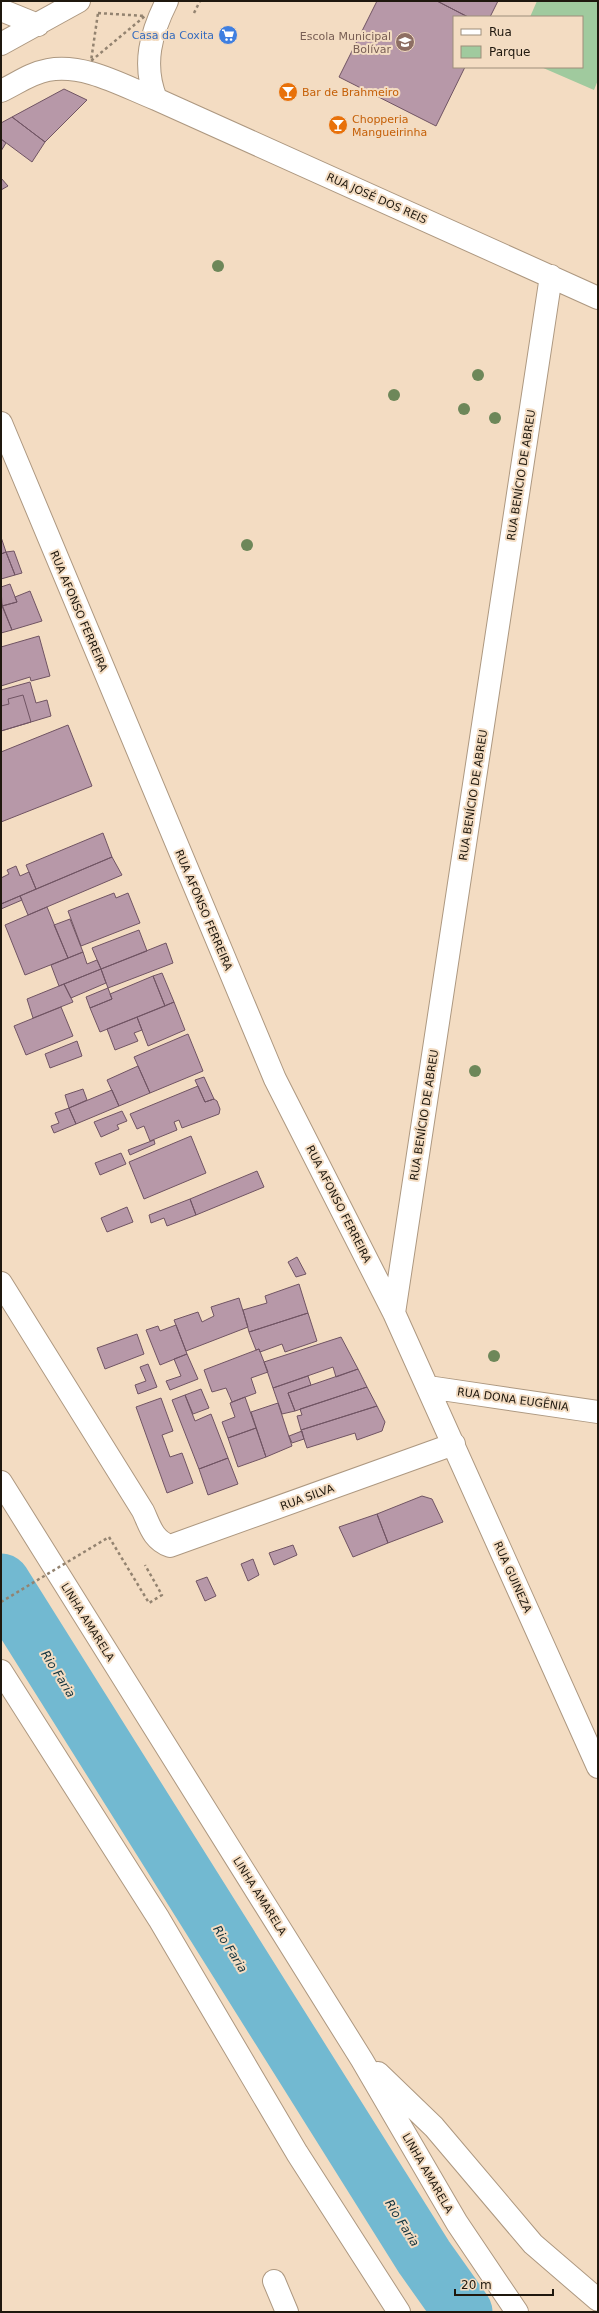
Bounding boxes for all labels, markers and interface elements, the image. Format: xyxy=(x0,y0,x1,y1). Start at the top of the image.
legend xyxy=(453,16,583,68)
supermarket icon: Casa da Coxita xyxy=(217,24,239,46)
text: Rua xyxy=(489,25,512,39)
place label: Casa da Coxita xyxy=(132,29,214,42)
place label: Escola Municipal Bolívar xyxy=(300,30,391,56)
school or university icon: Escola Municipal Bolívar xyxy=(394,31,416,53)
text: Parque xyxy=(489,45,530,59)
bar icon: Bar de Brahmeiro xyxy=(277,81,299,103)
place label: Bar de Brahmeiro xyxy=(302,86,399,99)
place label: Chopperia Mangueirinha xyxy=(352,113,427,139)
bar icon: Chopperia Mangueirinha xyxy=(327,114,349,136)
street label: RUA JOSÉ DOS REIS xyxy=(325,170,429,226)
street label: RUA BENÍCIO DE ABREU xyxy=(505,409,538,541)
street label: RUA AFONSO FERREIRA xyxy=(47,549,110,674)
street label: RUA BENÍCIO DE ABREU xyxy=(457,729,490,861)
street label: RUA AFONSO FERREIRA xyxy=(172,848,235,973)
street label: RUA BENÍCIO DE ABREU xyxy=(408,1049,441,1181)
street label: RUA AFONSO FERREIRA xyxy=(303,1143,374,1266)
street label: RUA DONA EUGÊNIA xyxy=(456,1385,570,1414)
street label: RUA SILVA xyxy=(279,1482,336,1513)
street label: RUA GUINEZA xyxy=(491,1539,534,1615)
street label: LINHA AMARELA xyxy=(58,1581,117,1664)
water label: Rio Faria xyxy=(38,1648,78,1700)
street label: LINHA AMARELA xyxy=(230,1855,289,1938)
water label: Rio Faria xyxy=(210,1923,250,1975)
street label: LINHA AMARELA xyxy=(399,2131,456,2216)
water label: Rio Faria xyxy=(382,2197,422,2249)
scale bar xyxy=(455,2271,553,2297)
text: 20 m xyxy=(461,2278,492,2292)

